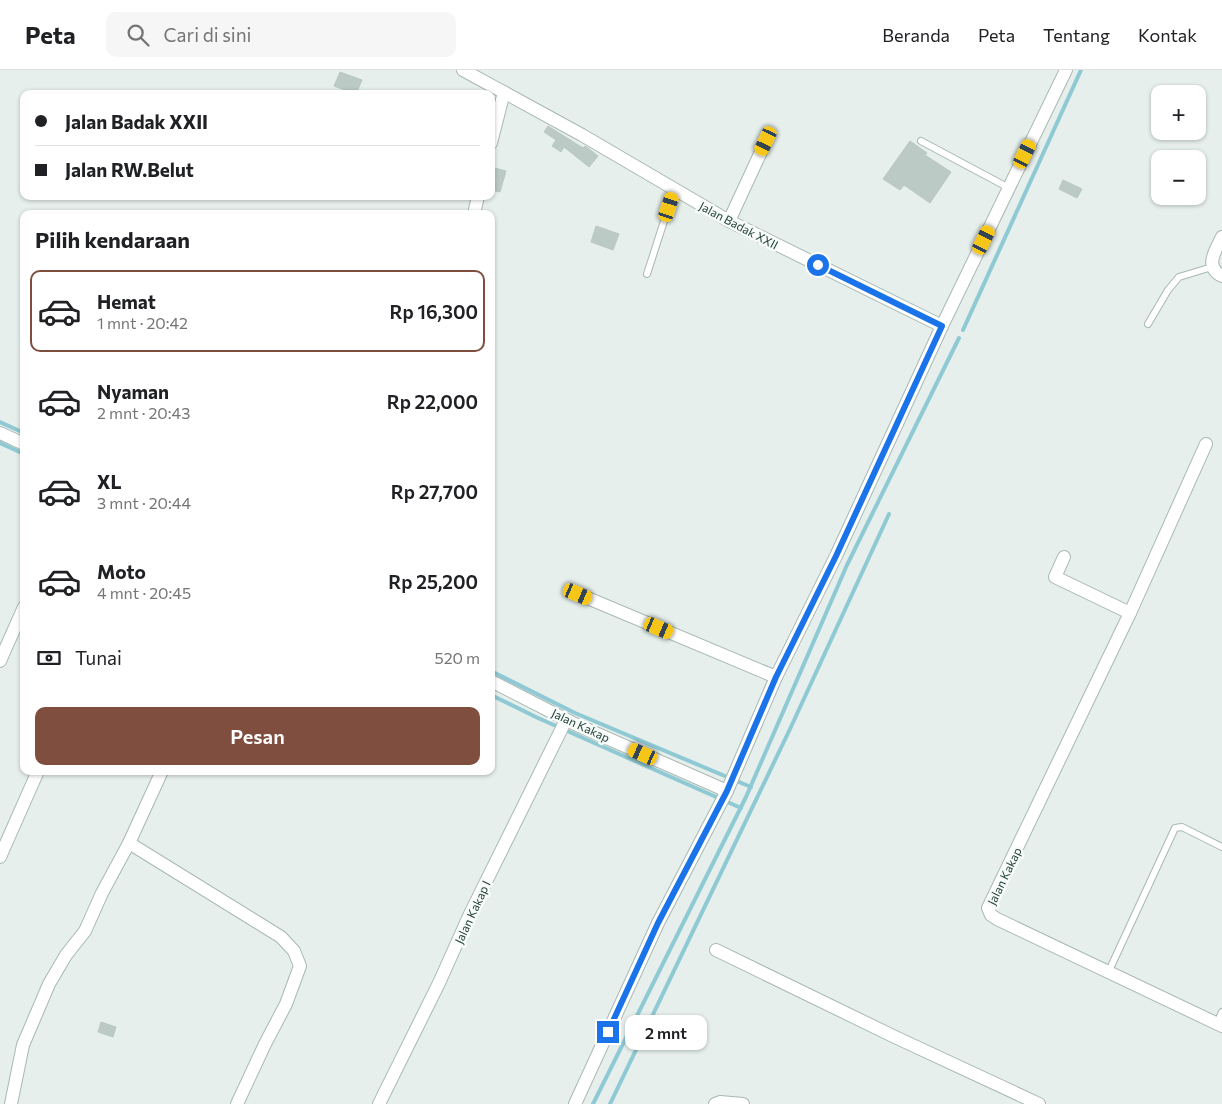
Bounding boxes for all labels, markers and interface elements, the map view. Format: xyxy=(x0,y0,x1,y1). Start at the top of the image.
search box xyxy=(106,12,456,57)
text: Peta xyxy=(25,20,76,49)
icon: search xyxy=(124,21,152,49)
text: Cari di sini xyxy=(164,23,251,46)
text: Beranda xyxy=(882,24,950,46)
text: Peta xyxy=(978,24,1015,46)
text: Tentang xyxy=(1043,24,1110,46)
text: Kontak xyxy=(1138,24,1197,46)
map controls xyxy=(1151,85,1206,205)
button: + xyxy=(1151,85,1206,140)
text: Jalan Badak XXII xyxy=(65,110,208,133)
car xyxy=(752,124,779,158)
car xyxy=(1011,137,1038,171)
button: − xyxy=(1151,150,1206,205)
text: Jalan RW.Belut xyxy=(65,158,194,181)
car xyxy=(657,190,680,224)
street label: Jalan Badak XXII xyxy=(697,198,781,253)
car xyxy=(970,223,997,257)
text: Pilih kendaraan xyxy=(35,226,190,253)
route start xyxy=(807,254,829,276)
icon: car xyxy=(37,289,82,334)
text: Hemat xyxy=(97,290,156,313)
text: Rp 16,300 xyxy=(390,300,478,323)
text: 1 mnt · 20:42 xyxy=(97,313,188,332)
icon: car xyxy=(37,379,82,424)
text: Nyaman xyxy=(97,380,169,403)
text: Rp 22,000 xyxy=(387,390,478,413)
text: 2 mnt · 20:43 xyxy=(97,403,190,422)
icon: car xyxy=(37,469,82,514)
text: XL xyxy=(97,470,122,493)
text: Rp 27,700 xyxy=(391,480,478,503)
text: 3 mnt · 20:44 xyxy=(97,493,191,512)
icon: car xyxy=(37,559,82,604)
text: Moto xyxy=(97,560,146,583)
text: Rp 25,200 xyxy=(388,570,478,593)
car xyxy=(561,581,594,607)
text: 4 mnt · 20:45 xyxy=(97,583,191,602)
car xyxy=(642,615,675,641)
icon: cash xyxy=(35,644,63,672)
text: Tunai xyxy=(75,646,122,669)
text: 520 m xyxy=(435,648,480,667)
street label: Jalan Kakap xyxy=(549,705,612,745)
button: Pesan xyxy=(35,707,480,765)
car xyxy=(626,741,659,767)
street label: Jalan Kakap xyxy=(984,845,1025,908)
street label: Jalan Kakap I xyxy=(451,878,494,946)
callout: 2 mnt xyxy=(626,1014,708,1050)
route end xyxy=(597,1021,619,1043)
text: 2 mnt xyxy=(645,1023,687,1042)

